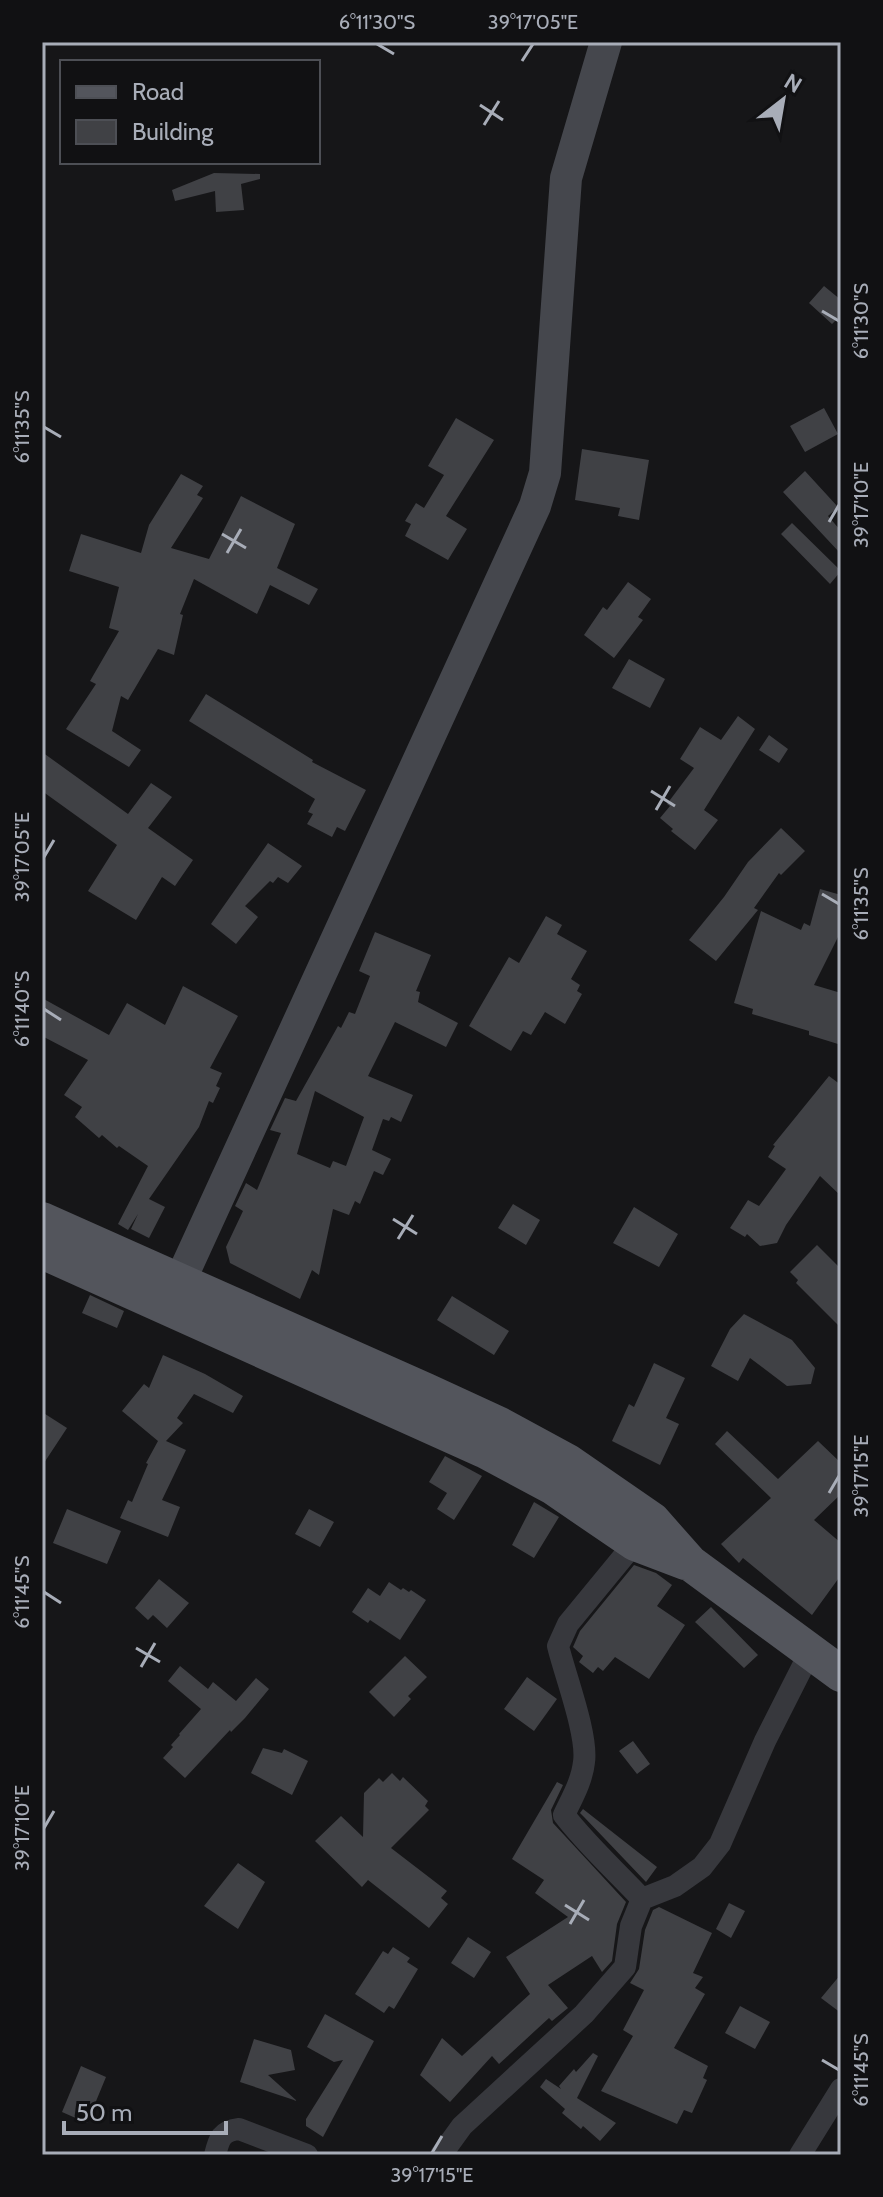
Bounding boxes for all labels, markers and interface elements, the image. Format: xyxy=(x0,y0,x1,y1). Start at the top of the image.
text: 6°11'30"S xyxy=(339,10,415,34)
text: 39°17'05"E xyxy=(488,10,578,34)
legend xyxy=(60,60,320,164)
north arrow xyxy=(743,60,823,140)
text: N xyxy=(779,68,807,99)
text: Road xyxy=(132,77,184,106)
text: Building xyxy=(132,117,214,146)
text: 6°11'30"S xyxy=(849,283,873,359)
text: 6°11'35"S xyxy=(10,390,34,464)
text: 39°17'10"E xyxy=(849,462,873,548)
text: 39°17'05"E xyxy=(10,812,34,902)
text: 6°11'35"S xyxy=(849,867,873,941)
text: 6°11'40"S xyxy=(10,970,34,1047)
text: 39°17'15"E xyxy=(849,1435,873,1517)
text: 6°11'45"S xyxy=(10,1555,34,1629)
text: 39°17'10"E xyxy=(10,1785,34,1871)
text: 6°11'45"S xyxy=(849,2033,873,2107)
scale bar xyxy=(64,2085,226,2135)
text: 50 m xyxy=(76,2098,132,2127)
text: 39°17'15"E xyxy=(391,2163,473,2187)

